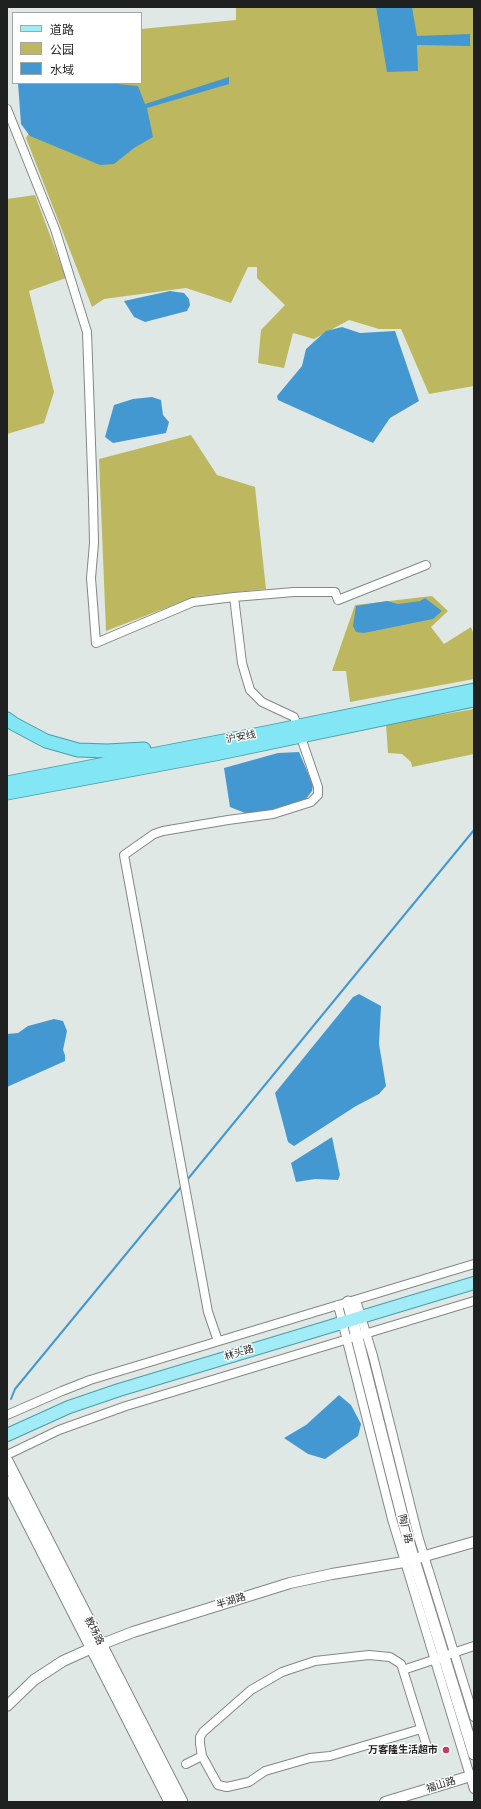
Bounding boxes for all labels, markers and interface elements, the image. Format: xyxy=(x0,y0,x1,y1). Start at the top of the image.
legend xyxy=(12,12,142,84)
text: 道路 xyxy=(50,23,74,37)
text: 公园 xyxy=(50,43,74,57)
text: 水域 xyxy=(50,63,74,77)
street label: 沪安线 xyxy=(225,728,257,746)
street label: 林头路 xyxy=(223,1343,255,1363)
street label: 陶厂路 xyxy=(396,1513,414,1545)
street label: 半湖路 xyxy=(215,1591,247,1611)
street label: 教场路 xyxy=(82,1615,106,1647)
place label: 万客隆生活超市 xyxy=(368,1744,438,1756)
marker: 万客隆生活超市 xyxy=(441,1745,451,1755)
street label: 福山路 xyxy=(425,1775,457,1795)

